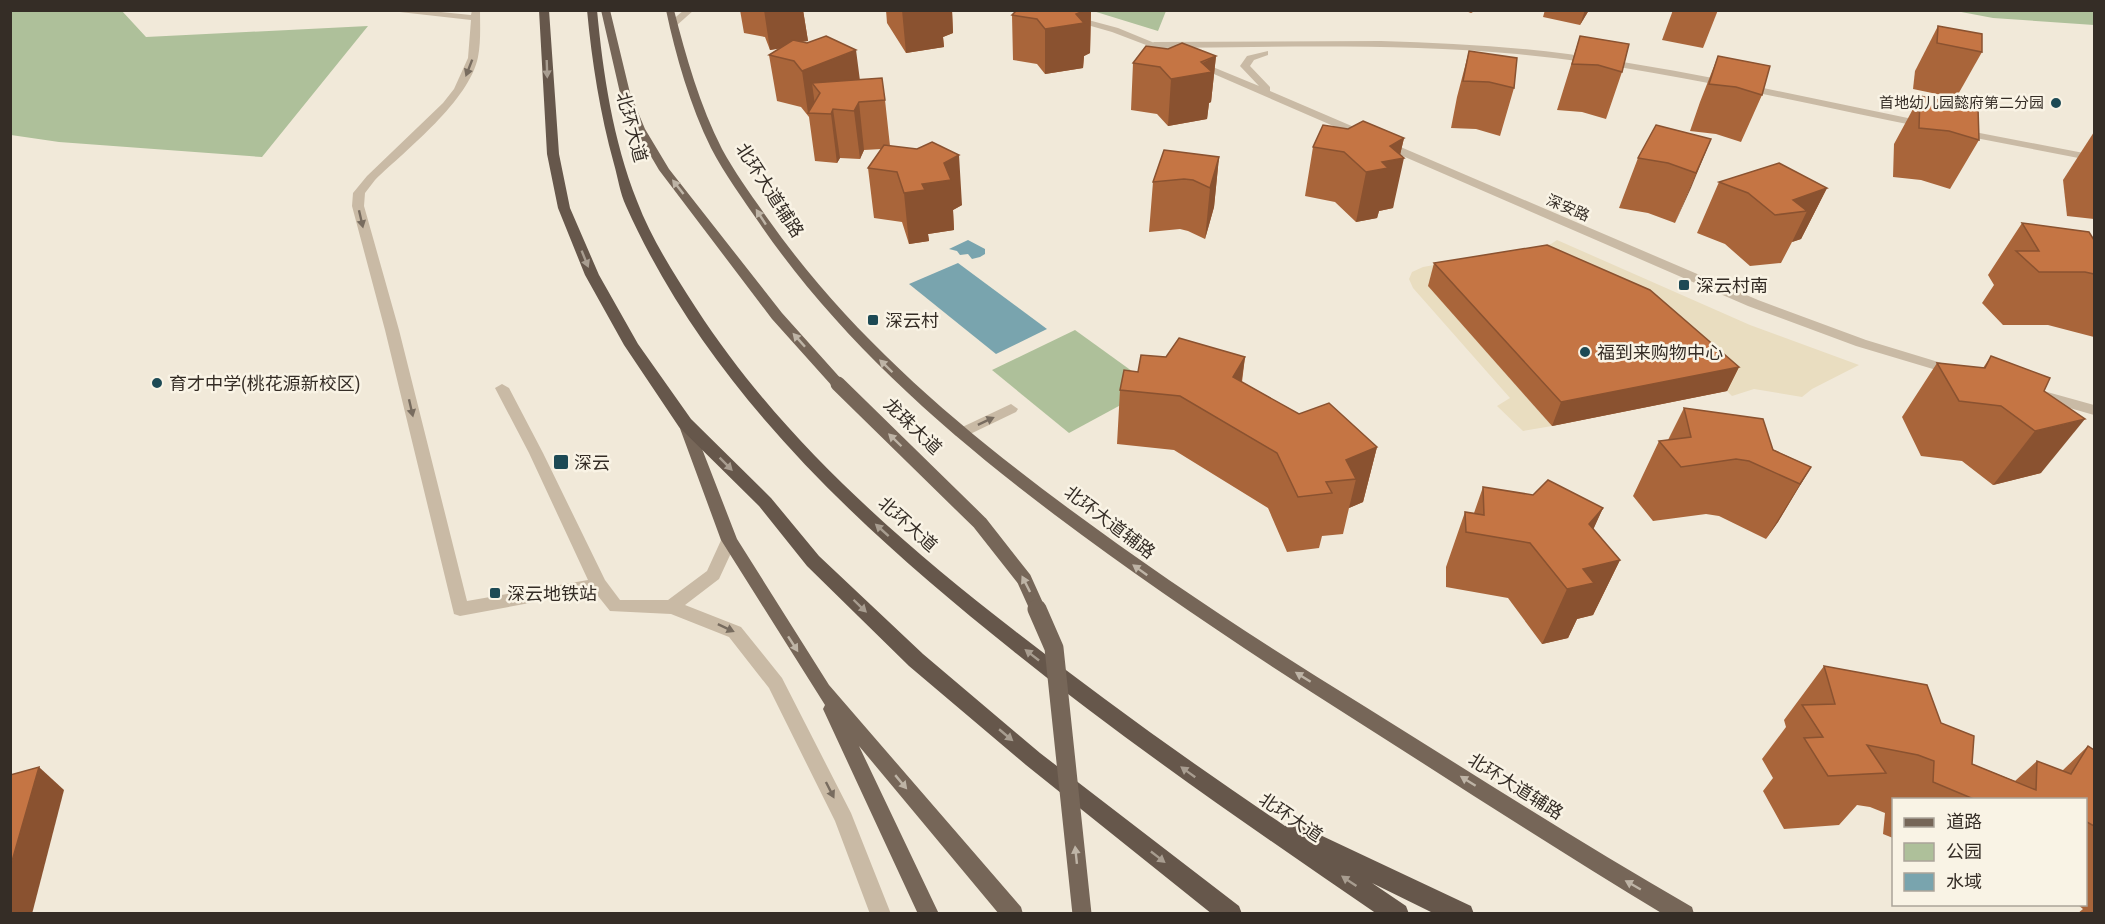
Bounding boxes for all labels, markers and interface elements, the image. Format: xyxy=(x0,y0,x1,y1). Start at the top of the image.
one-way arrow xyxy=(464,59,474,77)
one-way arrow xyxy=(542,59,551,78)
street label: 北环大道 xyxy=(613,90,651,164)
place label: 首地幼儿园懿府第二分园 xyxy=(1879,94,2044,112)
marker: 首地幼儿园懿府第二分园 xyxy=(2049,96,2063,110)
street label: 北环大道辅路 xyxy=(732,139,808,241)
one-way arrow xyxy=(673,180,685,195)
street label: 深安路 xyxy=(1544,191,1592,225)
one-way arrow xyxy=(755,209,766,225)
one-way arrow xyxy=(357,210,367,229)
one-way arrow xyxy=(580,250,590,268)
place label: 深云村南 xyxy=(1696,275,1768,296)
marker: 深云村南 xyxy=(1677,278,1691,292)
place label: 深云村 xyxy=(885,310,939,331)
marker: 深云村 xyxy=(866,313,880,327)
one-way arrow xyxy=(792,333,806,348)
place label: 福到来购物中心 xyxy=(1597,342,1723,363)
marker: 福到来购物中心 xyxy=(1578,345,1592,359)
one-way arrow xyxy=(880,359,894,373)
place label: 育才中学(桃花源新校区) xyxy=(169,373,360,395)
marker: 育才中学(桃花源新校区) xyxy=(150,376,164,390)
street label: 龙珠大道 xyxy=(880,393,946,459)
one-way arrow xyxy=(406,399,416,417)
one-way arrow xyxy=(978,417,995,426)
one-way arrow xyxy=(887,433,902,447)
place label: 深云 xyxy=(574,452,610,473)
marker: 深云 xyxy=(552,453,570,471)
one-way arrow xyxy=(719,457,733,471)
street label: 北环大道辅路 xyxy=(1061,481,1159,563)
street label: 北环大道 xyxy=(874,492,942,556)
one-way arrow xyxy=(875,524,890,537)
one-way arrow xyxy=(1133,564,1149,576)
one-way arrow xyxy=(1021,575,1030,592)
place label: 深云地铁站 xyxy=(507,583,597,604)
marker: 深云地铁站 xyxy=(488,586,502,600)
one-way arrow xyxy=(852,599,867,613)
one-way arrow xyxy=(718,623,735,632)
one-way arrow xyxy=(787,636,798,652)
one-way arrow xyxy=(1024,650,1039,662)
one-way arrow xyxy=(1295,672,1311,683)
one-way arrow xyxy=(998,729,1014,742)
street label: 北环大道辅路 xyxy=(1465,748,1567,824)
one-way arrow xyxy=(1180,766,1196,778)
one-way arrow xyxy=(894,775,907,790)
one-way arrow xyxy=(1460,776,1476,787)
one-way arrow xyxy=(825,782,835,799)
street label: 北环大道 xyxy=(1255,788,1327,846)
legend xyxy=(1892,798,2087,906)
text: 道路 xyxy=(1946,811,1982,832)
text: 公园 xyxy=(1946,841,1982,862)
one-way arrow xyxy=(1071,846,1081,865)
one-way arrow xyxy=(1150,850,1166,863)
text: 水域 xyxy=(1946,871,1982,892)
one-way arrow xyxy=(1341,876,1357,887)
one-way arrow xyxy=(1625,880,1642,890)

